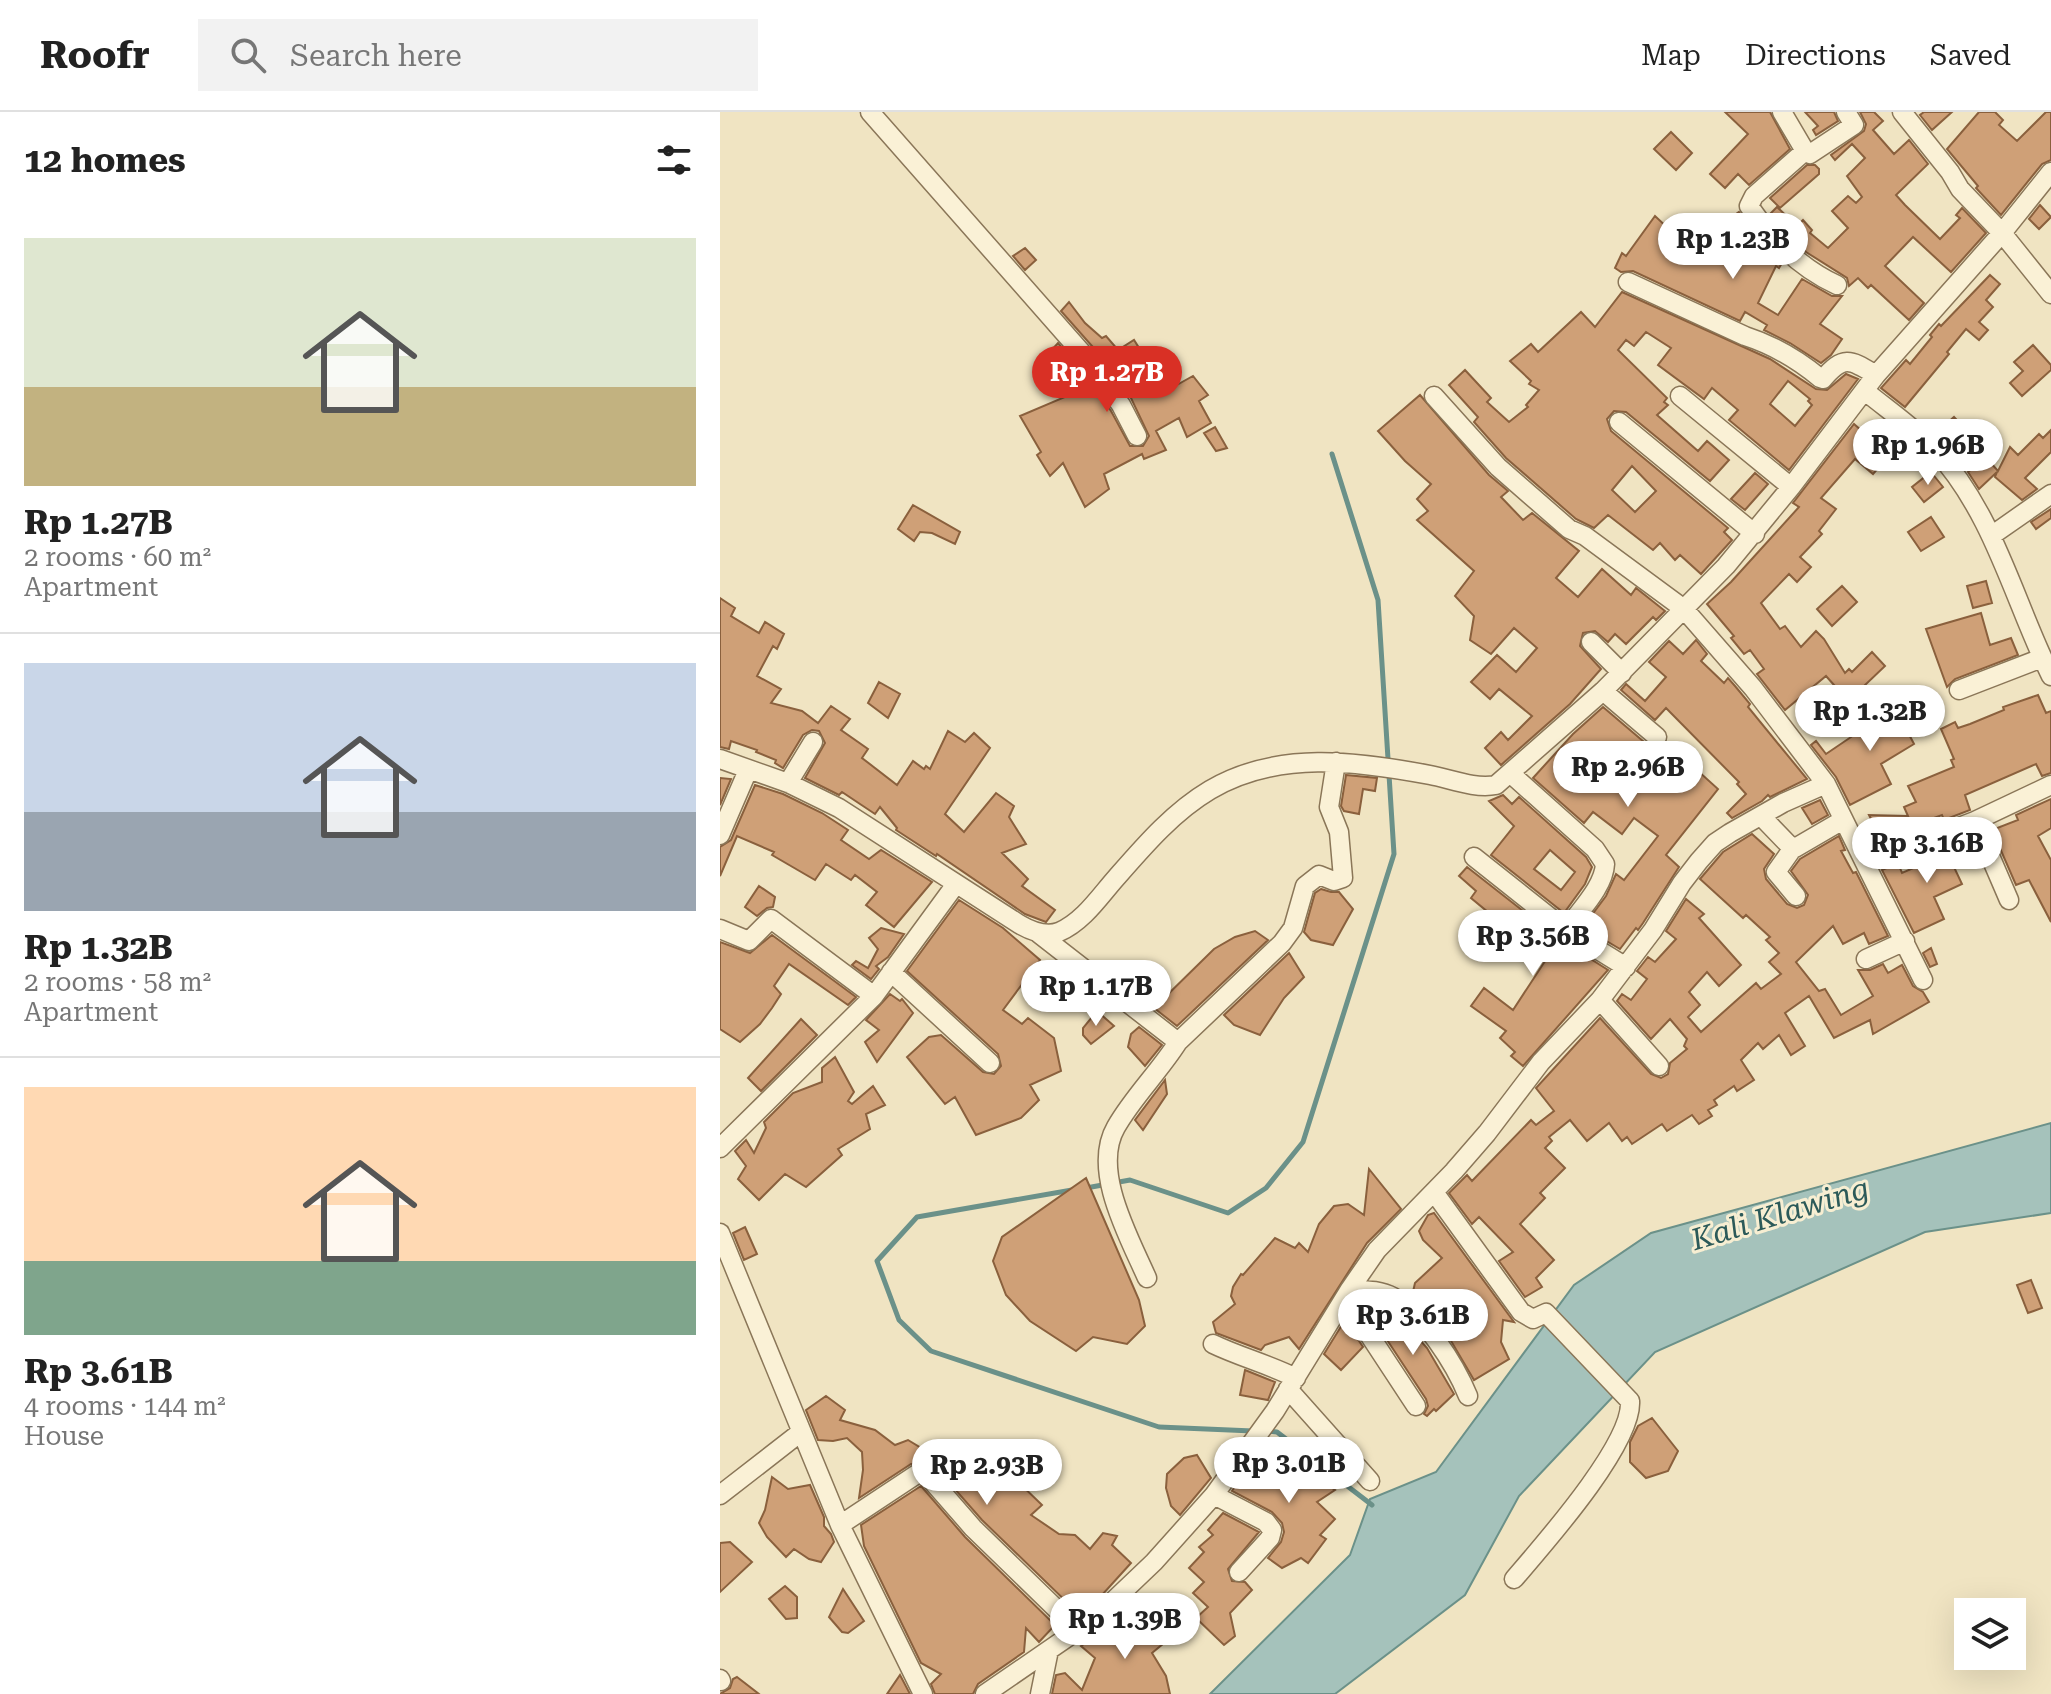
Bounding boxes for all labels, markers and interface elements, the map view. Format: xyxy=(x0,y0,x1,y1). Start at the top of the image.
search box xyxy=(198,19,758,91)
text: Roofr xyxy=(40,33,150,77)
icon: search xyxy=(226,33,270,77)
text: Search here xyxy=(290,38,462,73)
text: Map xyxy=(1641,39,1701,72)
text: Directions xyxy=(1745,39,1886,72)
text: Saved xyxy=(1930,39,2011,72)
icon: filters xyxy=(652,138,696,182)
text: 12 homes xyxy=(24,140,186,180)
pin: Rp 1.23B xyxy=(1650,213,1816,281)
text: Rp 1.23B xyxy=(1676,224,1790,254)
icon: home xyxy=(288,290,432,434)
pin: Rp 1.27B xyxy=(1024,346,1190,414)
text: Rp 1.27B xyxy=(1050,357,1164,387)
pin: Rp 1.96B xyxy=(1845,419,2011,487)
text: Rp 1.96B xyxy=(1871,430,1985,460)
text: Rp 1.27B xyxy=(24,502,173,542)
text: 2 rooms · 60 m² xyxy=(24,542,211,572)
text: Apartment xyxy=(24,572,158,602)
pin: Rp 1.32B xyxy=(1787,685,1953,753)
text: Rp 1.32B xyxy=(1813,696,1927,726)
icon: home xyxy=(288,715,432,859)
pin: Rp 2.96B xyxy=(1545,741,1711,809)
text: Rp 2.96B xyxy=(1571,752,1685,782)
pin: Rp 3.16B xyxy=(1844,817,2010,885)
text: Rp 3.16B xyxy=(1870,828,1984,858)
pin: Rp 3.56B xyxy=(1450,910,1616,978)
text: Rp 3.56B xyxy=(1476,921,1590,951)
text: Rp 1.32B xyxy=(24,927,173,967)
pin: Rp 1.17B xyxy=(1013,960,1179,1028)
text: 2 rooms · 58 m² xyxy=(24,967,211,997)
text: Rp 1.17B xyxy=(1039,971,1153,1001)
text: Apartment xyxy=(24,997,158,1027)
icon: home xyxy=(288,1139,432,1283)
water label: Kali Klawing xyxy=(1686,1170,1873,1257)
pin: Rp 3.61B xyxy=(1330,1289,1496,1357)
text: Rp 3.61B xyxy=(1356,1300,1470,1330)
text: Rp 3.61B xyxy=(24,1351,173,1391)
text: 4 rooms · 144 m² xyxy=(24,1391,226,1421)
text: House xyxy=(24,1421,104,1451)
pin: Rp 3.01B xyxy=(1206,1437,1372,1505)
pin: Rp 2.93B xyxy=(904,1439,1070,1507)
text: Rp 3.01B xyxy=(1232,1448,1346,1478)
text: Rp 2.93B xyxy=(930,1450,1044,1480)
pin: Rp 1.39B xyxy=(1042,1593,1208,1661)
map controls xyxy=(1954,1598,2026,1670)
button: layers xyxy=(1954,1598,2026,1670)
text: Rp 1.39B xyxy=(1068,1604,1182,1634)

